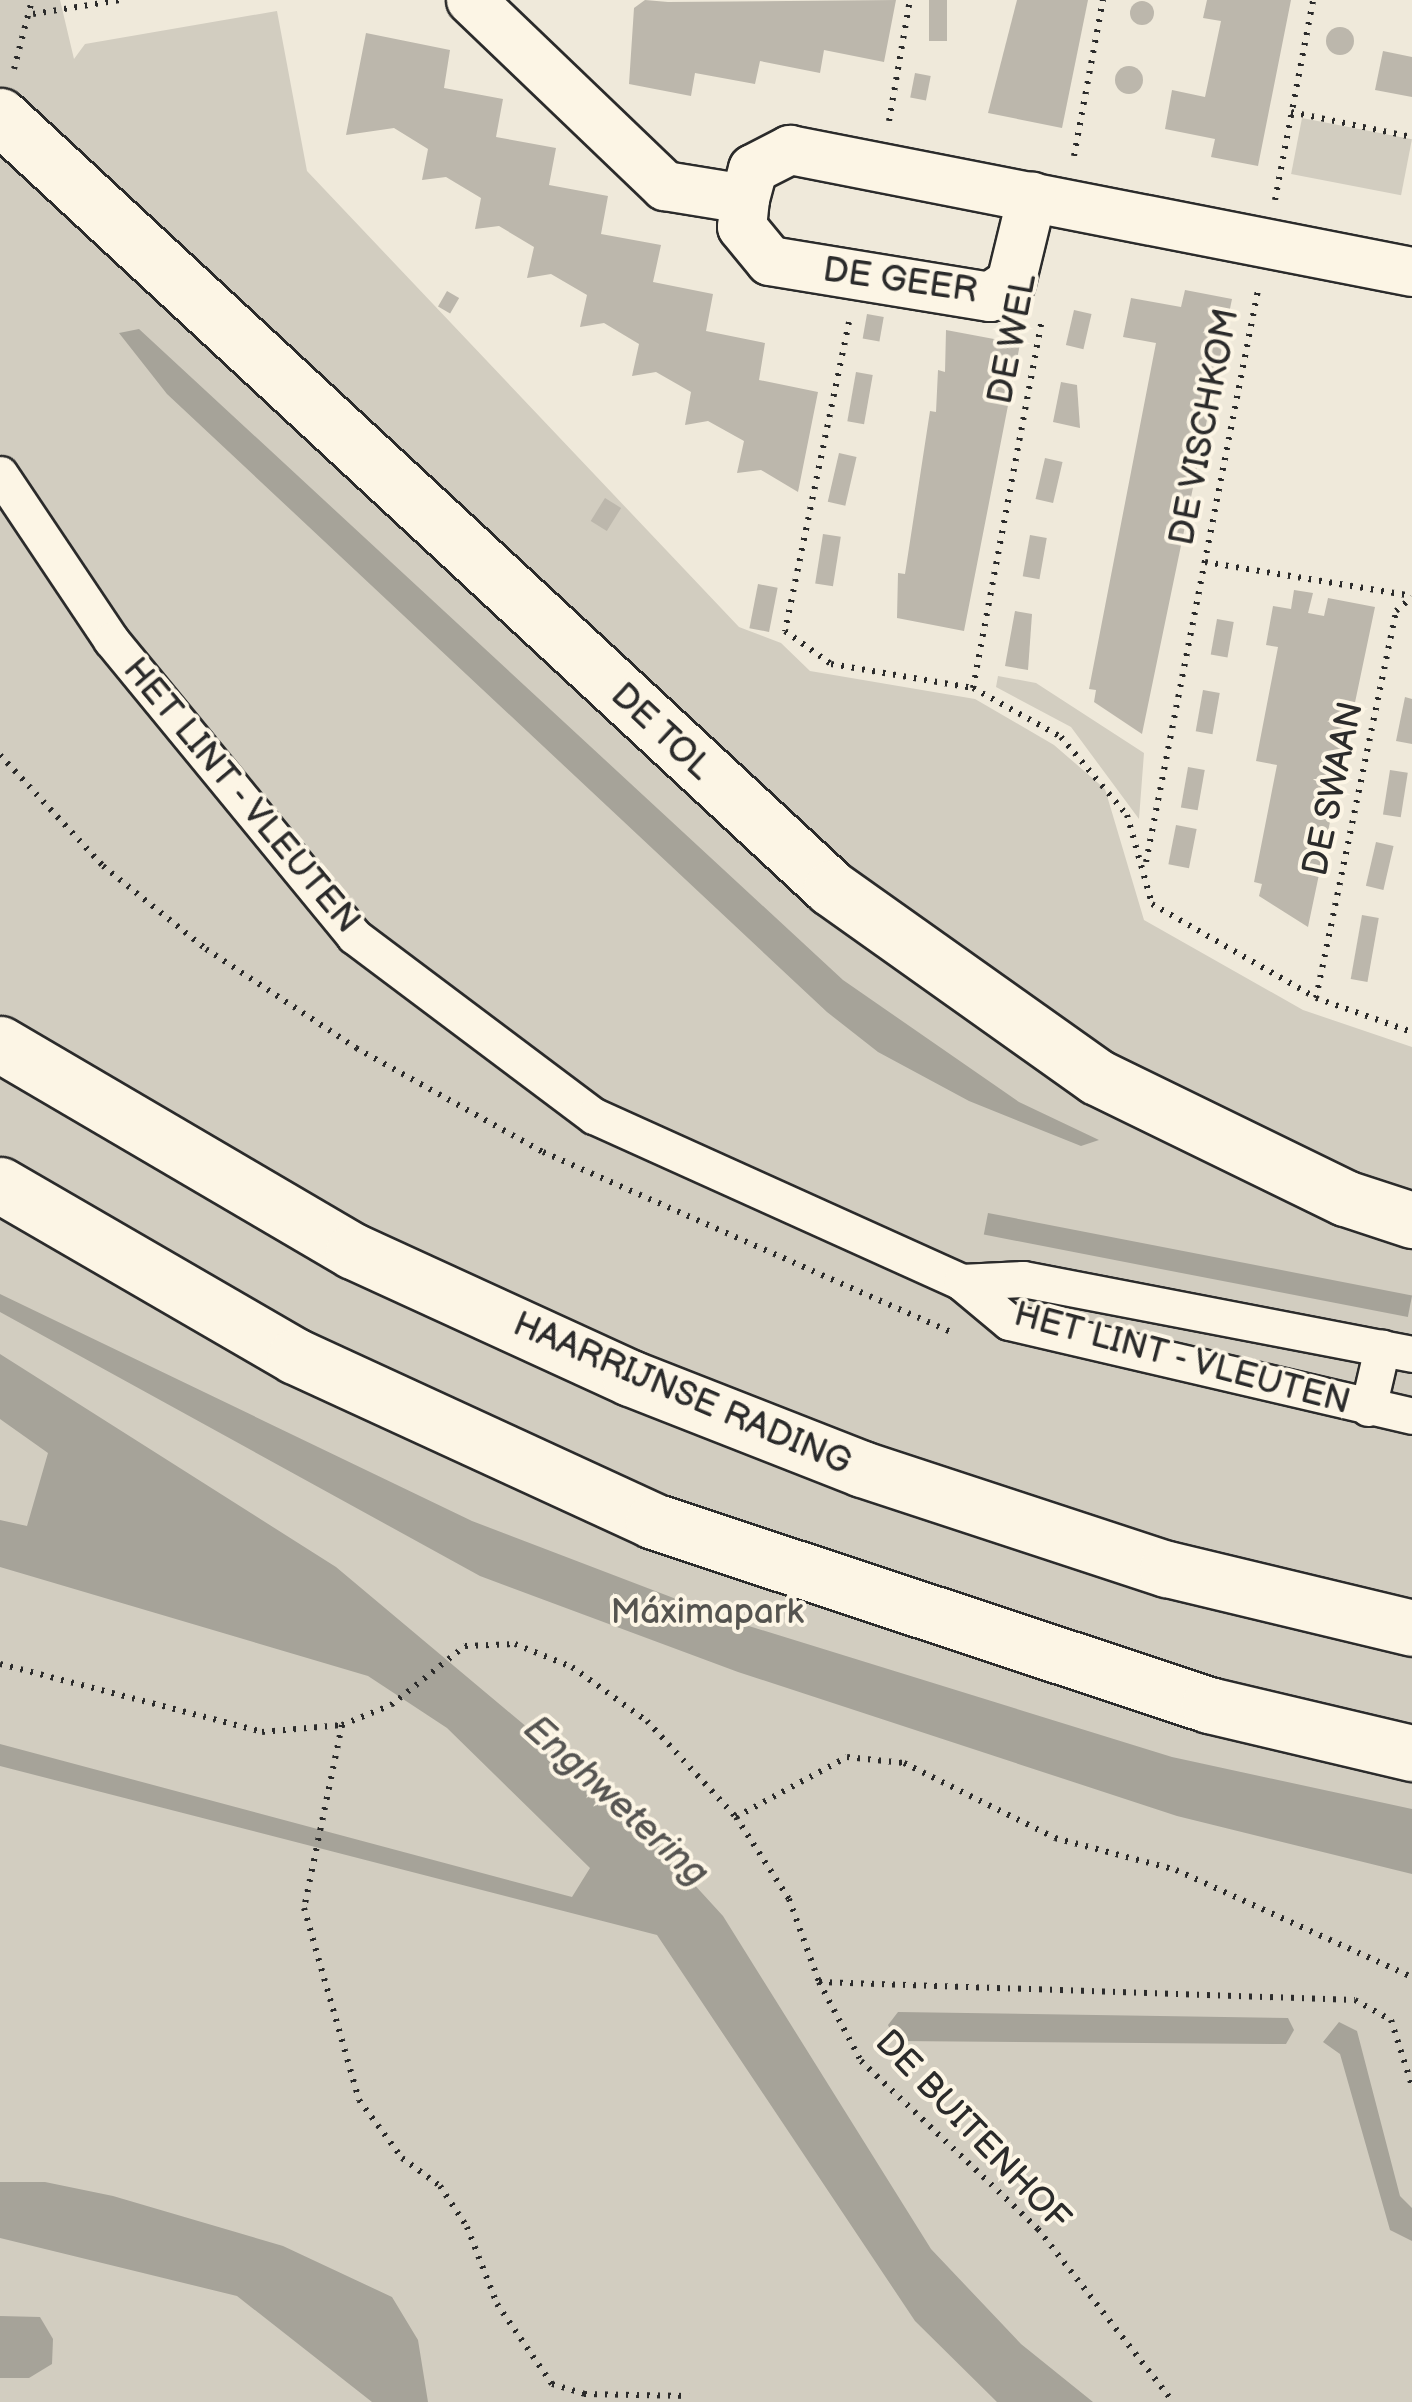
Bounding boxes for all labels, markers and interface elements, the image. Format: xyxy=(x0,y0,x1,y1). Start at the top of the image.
street label: DE GEER xyxy=(820,249,980,313)
street label: DE WEL xyxy=(980,270,1046,408)
street label: DE VISCHKOM xyxy=(1161,305,1249,549)
street label: HET LINT - VLEUTEN xyxy=(112,648,370,944)
street label: DE TOL xyxy=(601,674,721,790)
street label: DE SWAAN xyxy=(1295,698,1373,880)
street label: HET LINT - VLEUTEN xyxy=(1008,1293,1356,1425)
street label: HAARRIJNSE RADING xyxy=(507,1304,857,1484)
park label: Máximapark xyxy=(610,1592,804,1634)
water label: Enghwetering xyxy=(514,1706,718,1896)
street label: DE BUITENHOF xyxy=(866,2022,1078,2240)

